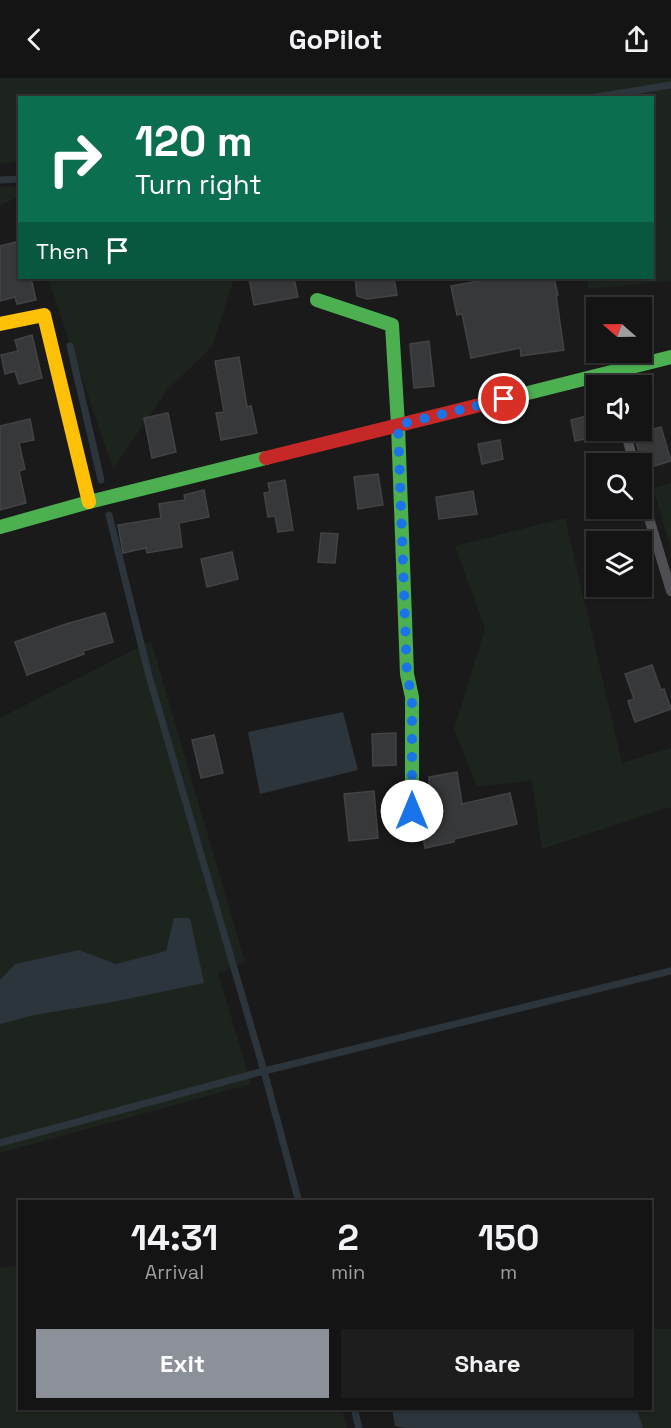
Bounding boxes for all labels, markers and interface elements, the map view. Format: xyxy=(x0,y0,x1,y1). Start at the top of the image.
text: GoPilot xyxy=(289,22,382,57)
icon: back xyxy=(18,23,51,56)
icon: share xyxy=(620,23,653,56)
text: 120 m xyxy=(135,115,253,168)
icon: right xyxy=(36,120,114,198)
text: Turn right xyxy=(135,167,262,202)
icon: arrive xyxy=(101,234,134,267)
text: Then xyxy=(36,237,89,265)
north arrow xyxy=(586,297,652,363)
map controls xyxy=(586,297,652,597)
pin xyxy=(478,373,529,424)
button: sound xyxy=(586,375,652,441)
icon: arrive xyxy=(487,382,520,415)
button: search xyxy=(586,453,652,519)
button: layers xyxy=(586,531,652,597)
position arrow xyxy=(380,779,444,843)
text: 14:31 xyxy=(131,1215,218,1261)
text: 2 xyxy=(337,1215,359,1261)
text: 150 xyxy=(478,1215,539,1261)
text: Arrival xyxy=(145,1259,204,1285)
text: min xyxy=(331,1259,365,1285)
text: m xyxy=(500,1259,517,1285)
button: Exit xyxy=(36,1329,329,1398)
button: Share xyxy=(341,1329,634,1398)

